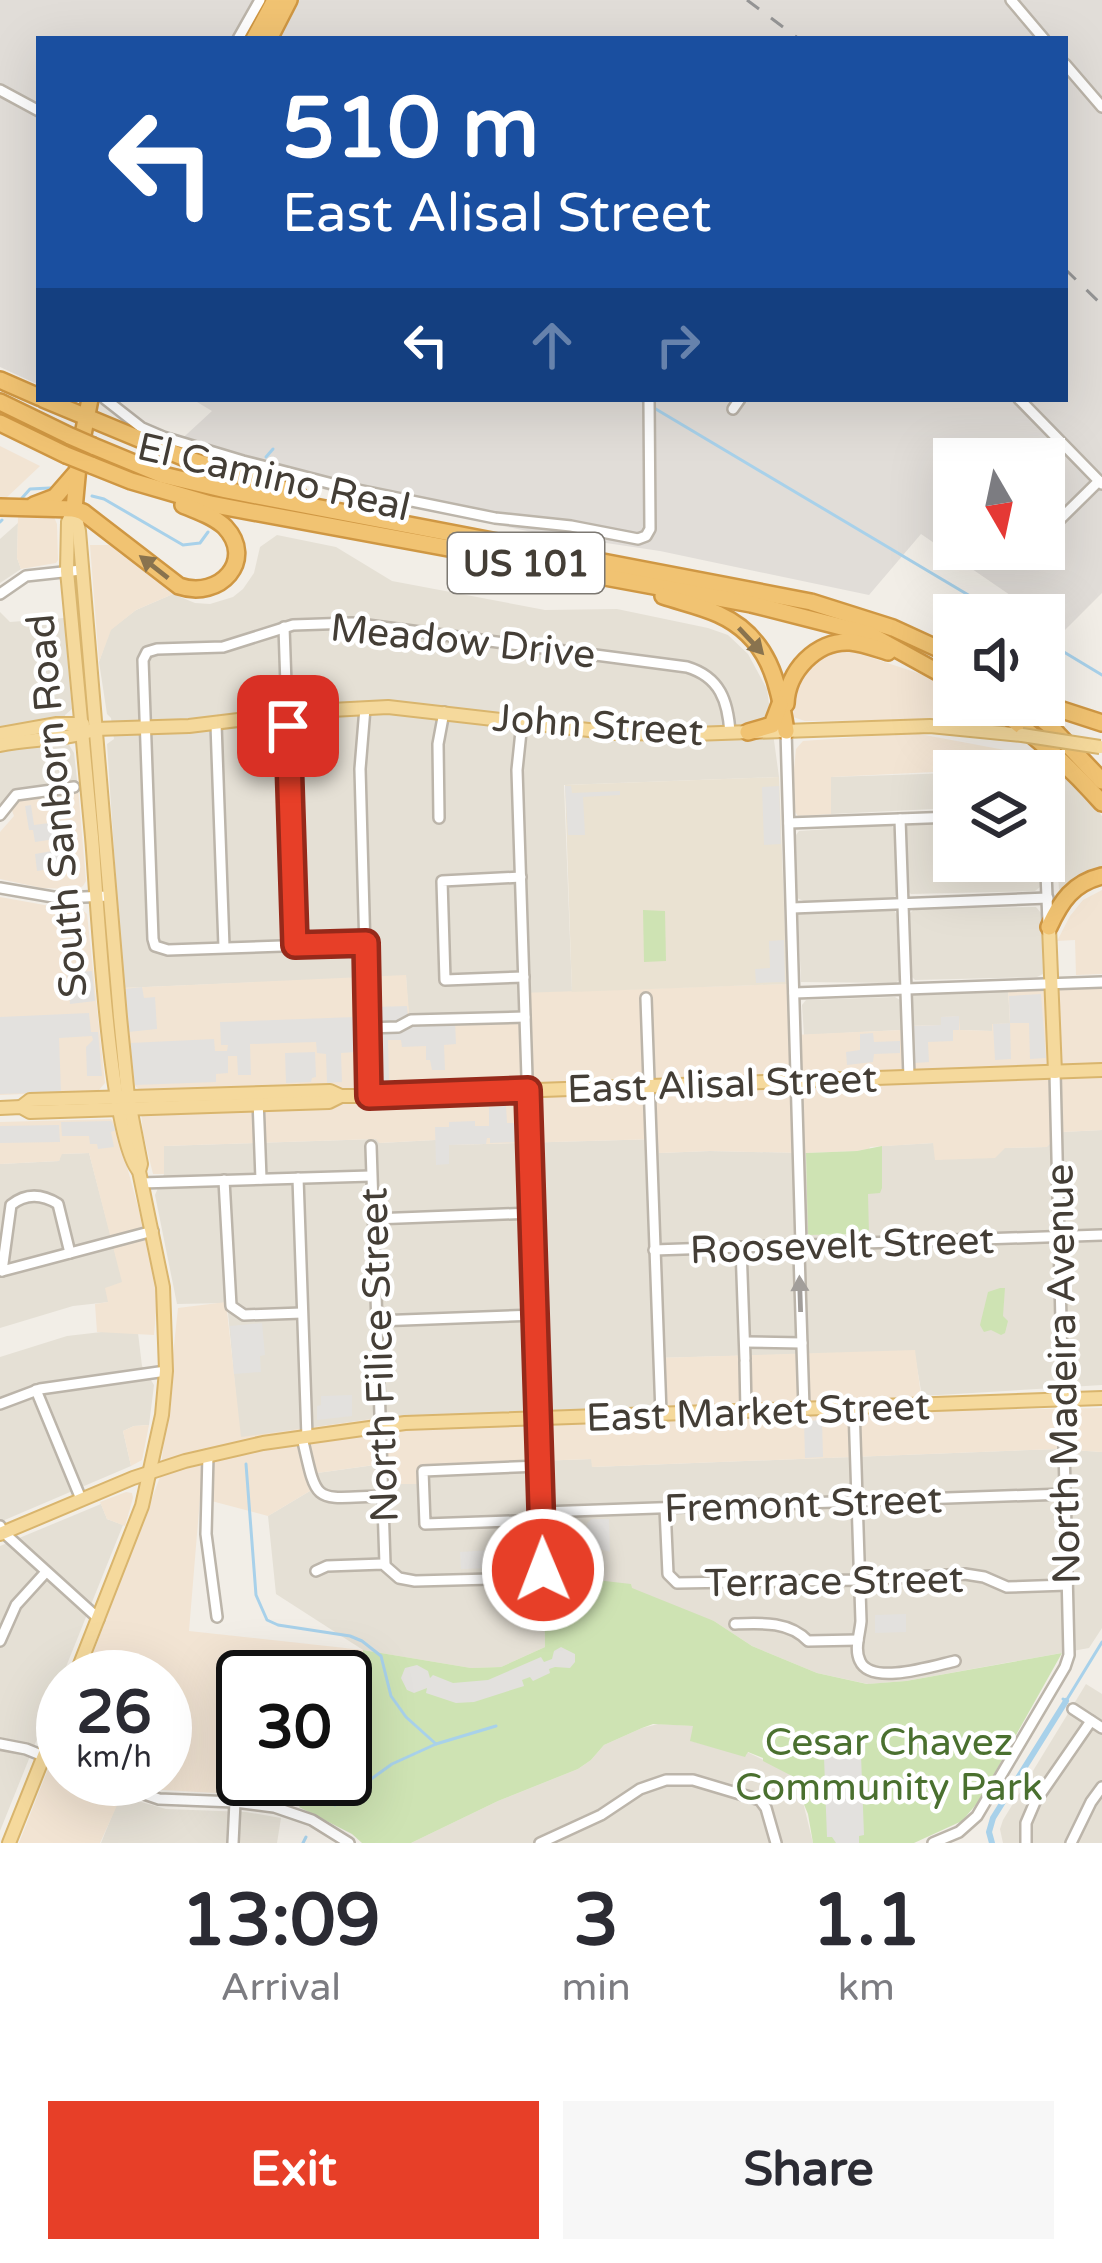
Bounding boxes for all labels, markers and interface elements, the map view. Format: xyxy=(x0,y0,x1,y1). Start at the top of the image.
text: 510 m xyxy=(282,79,539,180)
icon: left xyxy=(84,84,240,240)
text: East Alisal Street xyxy=(282,181,712,246)
icon: left xyxy=(393,312,459,378)
icon: ahead xyxy=(519,312,585,378)
icon: right xyxy=(645,312,711,378)
street label: El Camino Real xyxy=(133,423,415,532)
north arrow xyxy=(933,438,1065,570)
map controls xyxy=(933,438,1065,882)
road number: US 101 xyxy=(448,533,604,593)
one-way arrow xyxy=(139,555,170,581)
button: sound xyxy=(933,594,1065,726)
street label: Meadow Drive xyxy=(328,604,598,679)
street label: South Sanborn Road xyxy=(17,612,98,1000)
one-way arrow xyxy=(737,626,765,655)
pin xyxy=(237,675,339,777)
icon: arrive xyxy=(255,693,321,759)
street label: John Street xyxy=(491,695,705,756)
button: layers xyxy=(933,750,1065,882)
street label: East Alisal Street xyxy=(566,1056,878,1113)
street label: North Madeira Avenue xyxy=(1036,1163,1091,1585)
street label: North Filice Street xyxy=(350,1187,409,1523)
street label: Roosevelt Street xyxy=(689,1217,995,1274)
one-way arrow xyxy=(790,1274,809,1312)
street label: East Market Street xyxy=(585,1383,931,1442)
street label: Fremont Street xyxy=(663,1476,943,1533)
position arrow xyxy=(480,1507,606,1633)
street label: Terrace Street xyxy=(704,1556,964,1607)
speed limit sign: 30 xyxy=(216,1650,372,1806)
text: 26 xyxy=(76,1677,152,1749)
park label: Cesar Chavez Community Park xyxy=(735,1719,1043,1811)
text: km/h xyxy=(76,1739,152,1776)
text: 13:09 xyxy=(181,1878,381,1965)
text: 3 xyxy=(574,1878,619,1965)
text: 1.1 xyxy=(812,1878,921,1965)
text: Arrival xyxy=(221,1964,341,2011)
text: min xyxy=(562,1964,631,2011)
text: km xyxy=(838,1964,895,2011)
button: Exit xyxy=(48,2101,539,2239)
button: Share xyxy=(563,2101,1054,2239)

